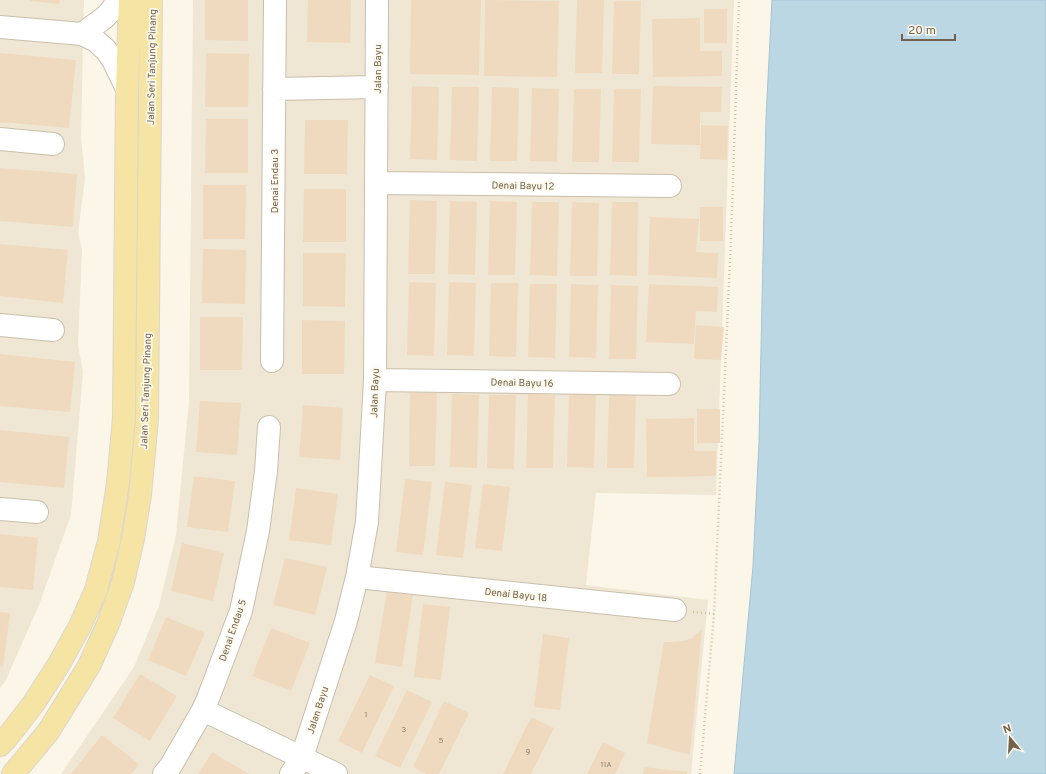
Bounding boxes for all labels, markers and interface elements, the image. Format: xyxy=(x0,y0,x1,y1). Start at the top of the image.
street label: Jalan Seri Tanjung Pinang xyxy=(145,9,160,125)
scale bar xyxy=(902,16,955,42)
text: 20 m xyxy=(908,23,936,39)
street label: Jalan Bayu xyxy=(372,44,385,94)
street label: Denai Endau 3 xyxy=(269,149,282,213)
street label: Denai Bayu 12 xyxy=(491,179,555,194)
street label: Jalan Seri Tanjung Pinang xyxy=(138,333,155,449)
street label: Jalan Bayu xyxy=(368,368,383,418)
street label: Denai Bayu 16 xyxy=(490,376,554,391)
street label: Denai Bayu 18 xyxy=(484,586,548,605)
street label: Denai Endau 5 xyxy=(217,598,250,663)
street label: Jalan Bayu xyxy=(305,685,332,736)
house number: 1 xyxy=(365,710,367,720)
north arrow xyxy=(990,718,1030,758)
text: N xyxy=(1001,722,1013,737)
house number: 3 xyxy=(402,725,407,735)
house number: 5 xyxy=(439,736,444,746)
house number: 9 xyxy=(526,747,531,757)
house number: 11A xyxy=(600,760,612,770)

